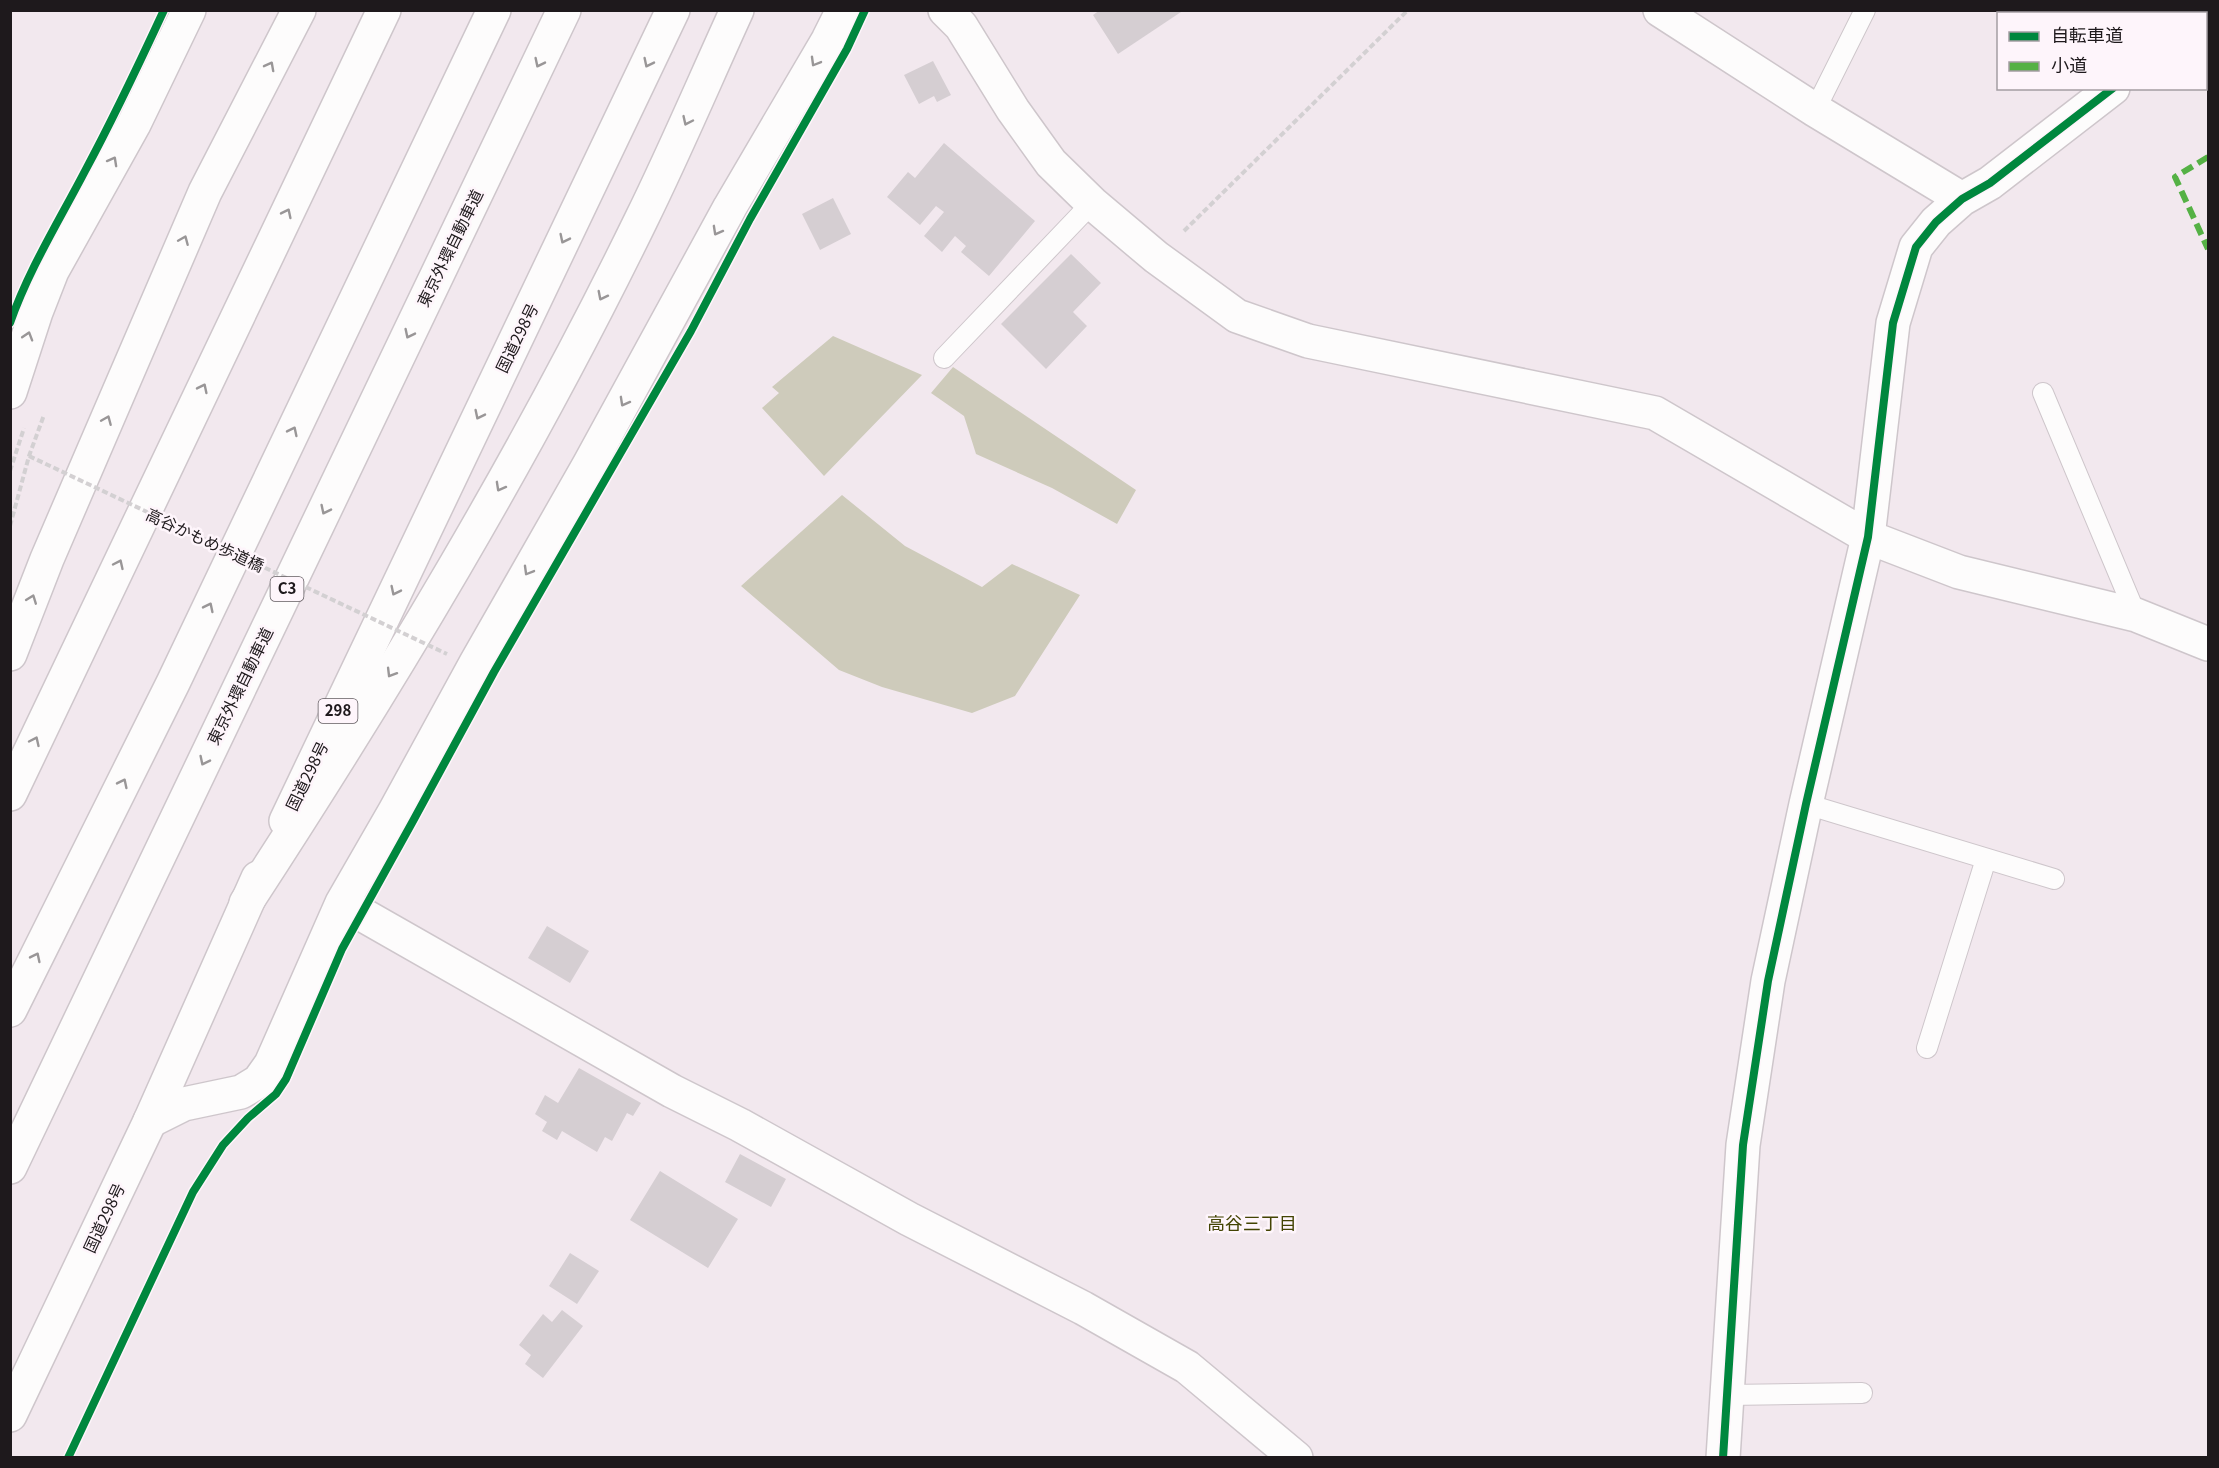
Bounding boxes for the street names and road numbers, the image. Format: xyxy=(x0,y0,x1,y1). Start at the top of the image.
street label: 東京外環自動車道 xyxy=(410,185,488,310)
street label: 国道298号 xyxy=(489,299,543,376)
street label: 高谷かもめ歩道橋 xyxy=(142,501,269,577)
road number: C3 xyxy=(270,577,304,601)
street label: 東京外環自動車道 xyxy=(200,623,278,748)
road number: 298 xyxy=(318,699,358,723)
street label: 国道298号 xyxy=(279,737,333,814)
street label: 国道298号 xyxy=(76,1179,130,1256)

